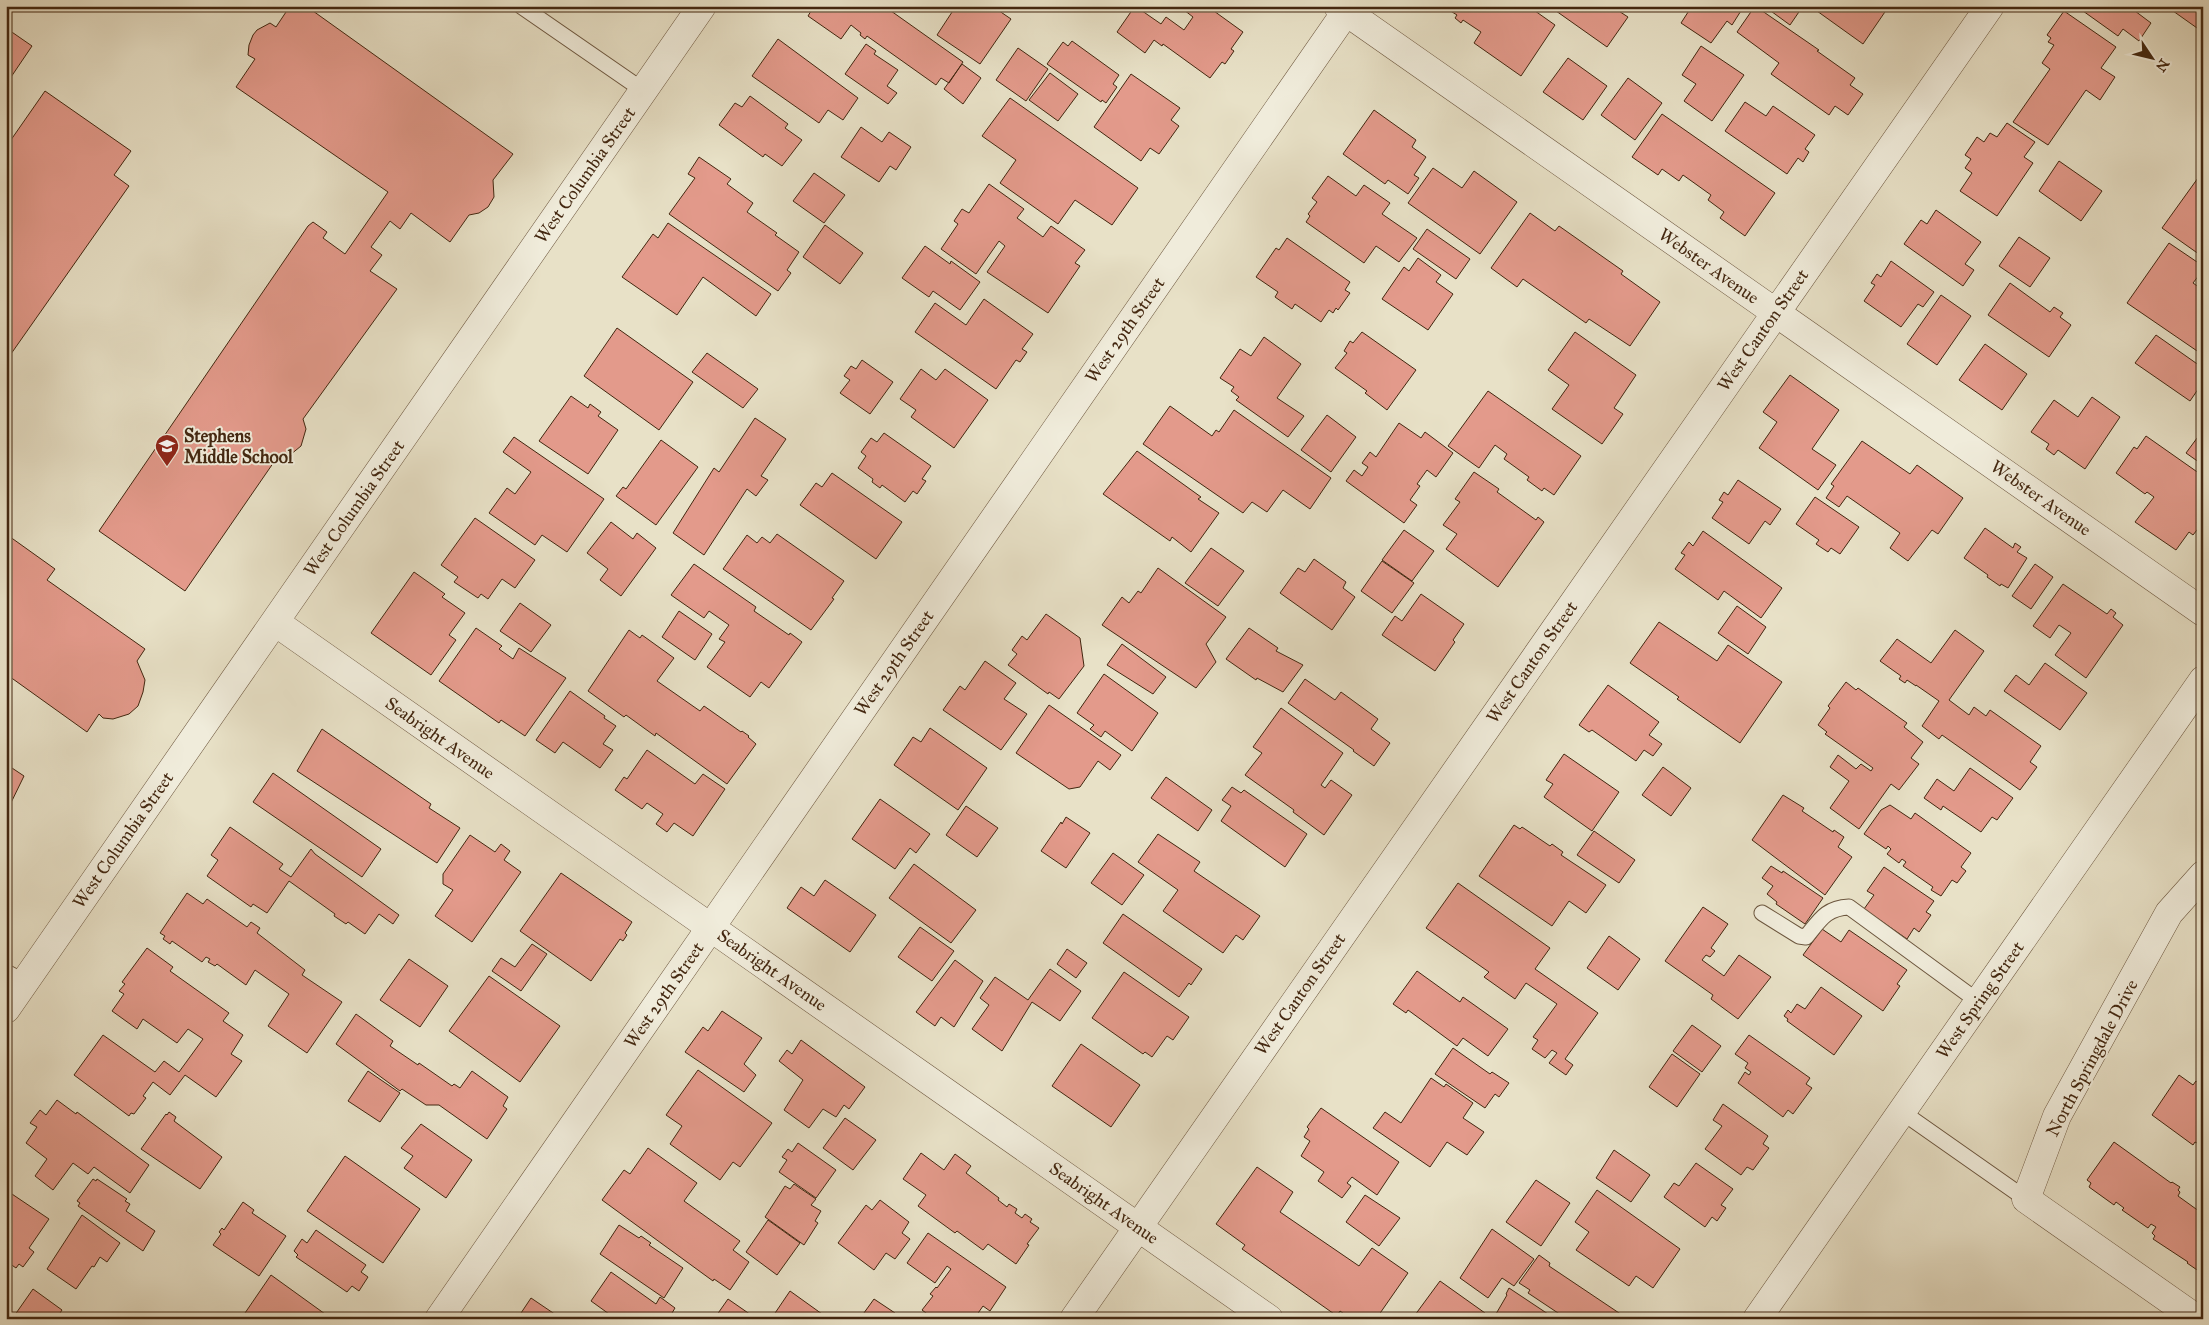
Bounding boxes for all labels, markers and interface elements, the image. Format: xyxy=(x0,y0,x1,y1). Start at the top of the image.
north arrow xyxy=(2126,32,2176,82)
text: N xyxy=(2152,55,2173,75)
street label: West Columbia Street xyxy=(530,102,641,247)
street label: Webster Avenue xyxy=(1654,223,1764,309)
street label: West Canton Street xyxy=(1713,264,1814,395)
street label: West 29th Street xyxy=(1080,272,1170,387)
place label: Stephens Middle School xyxy=(184,425,294,468)
school or university icon: Stephens Middle School xyxy=(154,433,180,467)
street label: West Columbia Street xyxy=(299,435,410,580)
street label: Webster Avenue xyxy=(1986,455,2096,541)
street label: West Canton Street xyxy=(1482,596,1583,727)
street label: West 29th Street xyxy=(849,605,939,720)
street label: Seabright Avenue xyxy=(381,692,499,785)
street label: West Columbia Street xyxy=(68,767,179,912)
street label: Seabright Avenue xyxy=(713,924,831,1017)
street label: West Canton Street xyxy=(1250,928,1351,1059)
street label: West 29th Street xyxy=(619,937,709,1052)
street label: West Spring Street xyxy=(1931,937,2030,1064)
street label: North Springdale Drive xyxy=(2041,976,2144,1141)
street label: Seabright Avenue xyxy=(1045,1157,1163,1250)

